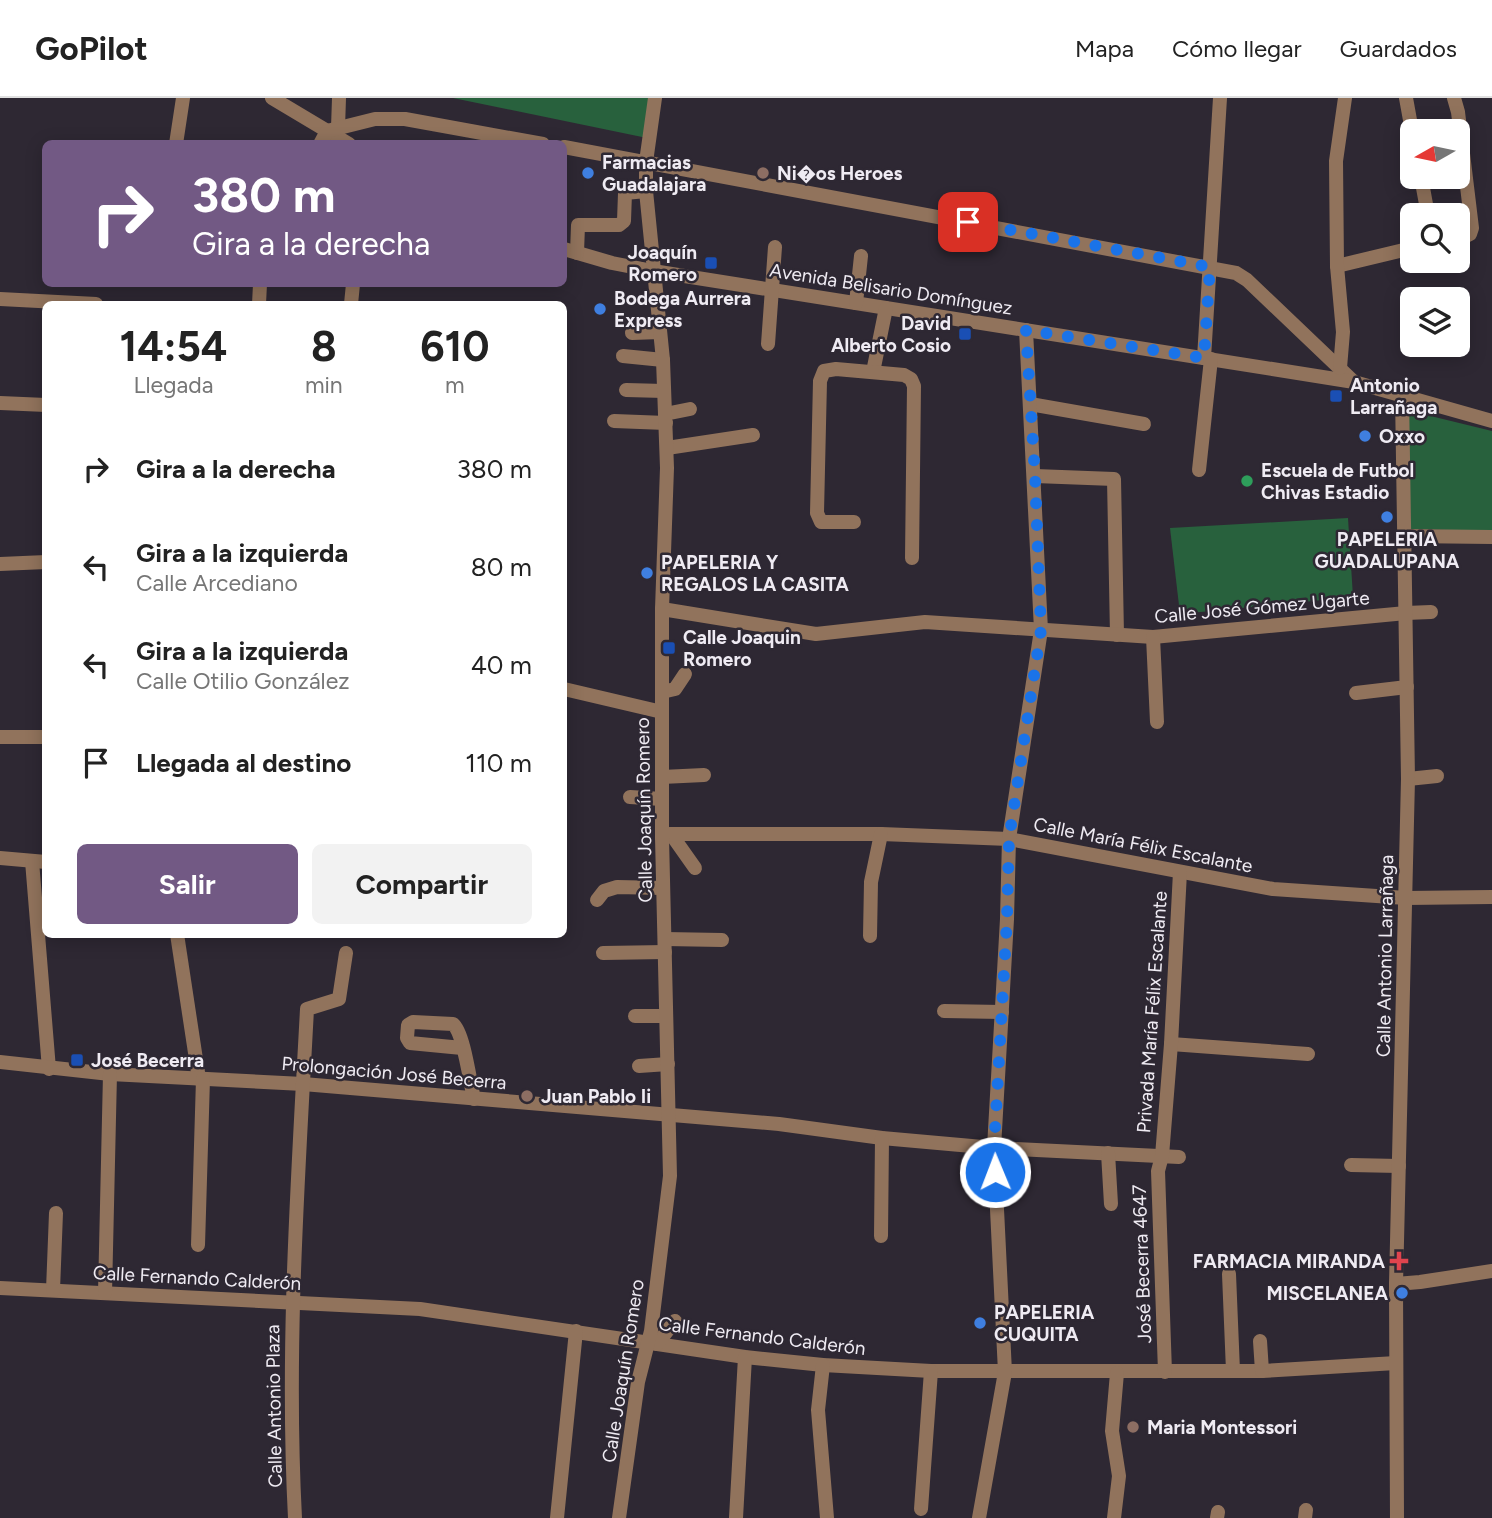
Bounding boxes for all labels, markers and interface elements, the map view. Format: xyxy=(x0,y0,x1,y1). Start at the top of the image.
text: GoPilot xyxy=(35,29,148,68)
text: Mapa xyxy=(1075,34,1134,63)
text: Cómo llegar xyxy=(1172,34,1302,63)
text: Guardados xyxy=(1340,34,1457,63)
north arrow xyxy=(1400,119,1470,189)
map controls xyxy=(1400,119,1470,357)
place label: Farmacias Guadalajara xyxy=(602,151,706,196)
place label: Ni�os Heroes xyxy=(777,162,903,185)
text: 380 m xyxy=(192,165,335,224)
marker: Farmacias Guadalajara xyxy=(580,165,596,181)
marker: Ni�os Heroes xyxy=(755,165,771,181)
icon: right xyxy=(77,168,168,259)
pin xyxy=(938,192,998,252)
icon: arrive xyxy=(949,203,987,241)
button: search xyxy=(1400,203,1470,273)
text: Gira a la derecha xyxy=(192,225,430,263)
place label: Joaquín Romero xyxy=(628,241,697,286)
marker: Joaquín Romero xyxy=(703,255,719,271)
street label: Avenida Belisario Domínguez xyxy=(768,258,1014,320)
place label: Bodega Aurrera Express xyxy=(614,287,751,332)
button: layers xyxy=(1400,287,1470,357)
marker: Bodega Aurrera Express xyxy=(592,301,608,317)
place label: David Alberto Cosio xyxy=(831,312,951,357)
text: 14:54 xyxy=(119,321,227,372)
text: 8 xyxy=(311,321,337,372)
text: 610 xyxy=(420,321,489,372)
marker: David Alberto Cosio xyxy=(957,326,973,342)
text: Llegada xyxy=(133,371,213,399)
text: min xyxy=(305,371,343,399)
text: m xyxy=(445,371,465,399)
place label: Antonio Larrañaga xyxy=(1350,374,1437,419)
marker: Antonio Larrañaga xyxy=(1328,388,1344,404)
place label: Oxxo xyxy=(1379,425,1425,448)
marker: Oxxo xyxy=(1357,428,1373,444)
icon: right xyxy=(77,450,115,488)
text: Gira a la derecha xyxy=(136,453,336,485)
text: 380 m xyxy=(457,453,532,485)
place label: Escuela de Futbol Chivas Estadio xyxy=(1261,459,1414,504)
marker: Escuela de Futbol Chivas Estadio xyxy=(1239,473,1255,489)
marker: PAPELERIA GUADALUPANA xyxy=(1379,509,1395,525)
place label: PAPELERIA GUADALUPANA xyxy=(1315,528,1460,573)
text: Gira a la izquierda xyxy=(136,537,348,569)
icon: left xyxy=(77,548,115,586)
text: 80 m xyxy=(471,551,532,583)
place label: PAPELERIA Y REGALOS LA CASITA xyxy=(661,551,849,596)
marker: PAPELERIA Y REGALOS LA CASITA xyxy=(639,565,655,581)
text: Calle Arcediano xyxy=(136,569,298,597)
street label: Calle José Gómez Ugarte xyxy=(1154,586,1370,628)
place label: Calle Joaquin Romero xyxy=(683,626,801,671)
text: Gira a la izquierda xyxy=(136,635,348,667)
marker: Calle Joaquin Romero xyxy=(661,640,677,656)
icon: left xyxy=(77,646,115,684)
text: 40 m xyxy=(471,649,532,681)
text: Calle Otilio González xyxy=(136,667,350,695)
street label: Calle Joaquín Romero xyxy=(631,717,657,903)
icon: arrive xyxy=(77,744,115,782)
text: Llegada al destino xyxy=(136,747,351,779)
text: 110 m xyxy=(465,747,532,779)
street label: Calle María Félix Escalante xyxy=(1031,812,1255,878)
button: Salir xyxy=(77,844,298,924)
button: Compartir xyxy=(312,844,532,924)
street label: Calle Antonio Larrañaga xyxy=(1372,855,1398,1057)
street label: Privada María Félix Escalante xyxy=(1132,890,1172,1134)
place label: José Becerra xyxy=(91,1049,204,1072)
marker: José Becerra xyxy=(69,1052,85,1068)
street label: Prolongación José Becerra xyxy=(280,1052,508,1094)
place label: Juan Pablo Ii xyxy=(541,1085,651,1108)
marker: Juan Pablo Ii xyxy=(519,1088,535,1104)
position arrow xyxy=(958,1135,1032,1209)
street label: José Becerra 4647 xyxy=(1128,1184,1156,1344)
place label: FARMACIA MIRANDA xyxy=(1193,1250,1385,1273)
marker: FARMACIA MIRANDA xyxy=(1391,1253,1407,1269)
street label: Calle Fernando Calderón xyxy=(92,1261,302,1295)
street label: Calle Joaquín Romero xyxy=(597,1278,649,1464)
place label: MISCELANEA xyxy=(1267,1282,1388,1305)
marker: MISCELANEA xyxy=(1394,1285,1410,1301)
place label: PAPELERIA CUQUITA xyxy=(994,1301,1095,1346)
street label: Calle Fernando Calderón xyxy=(657,1312,867,1360)
marker: PAPELERIA CUQUITA xyxy=(972,1315,988,1331)
street label: Calle Antonio Plaza xyxy=(261,1324,287,1488)
place label: Maria Montessori xyxy=(1147,1416,1297,1439)
marker: Maria Montessori xyxy=(1125,1419,1141,1435)

